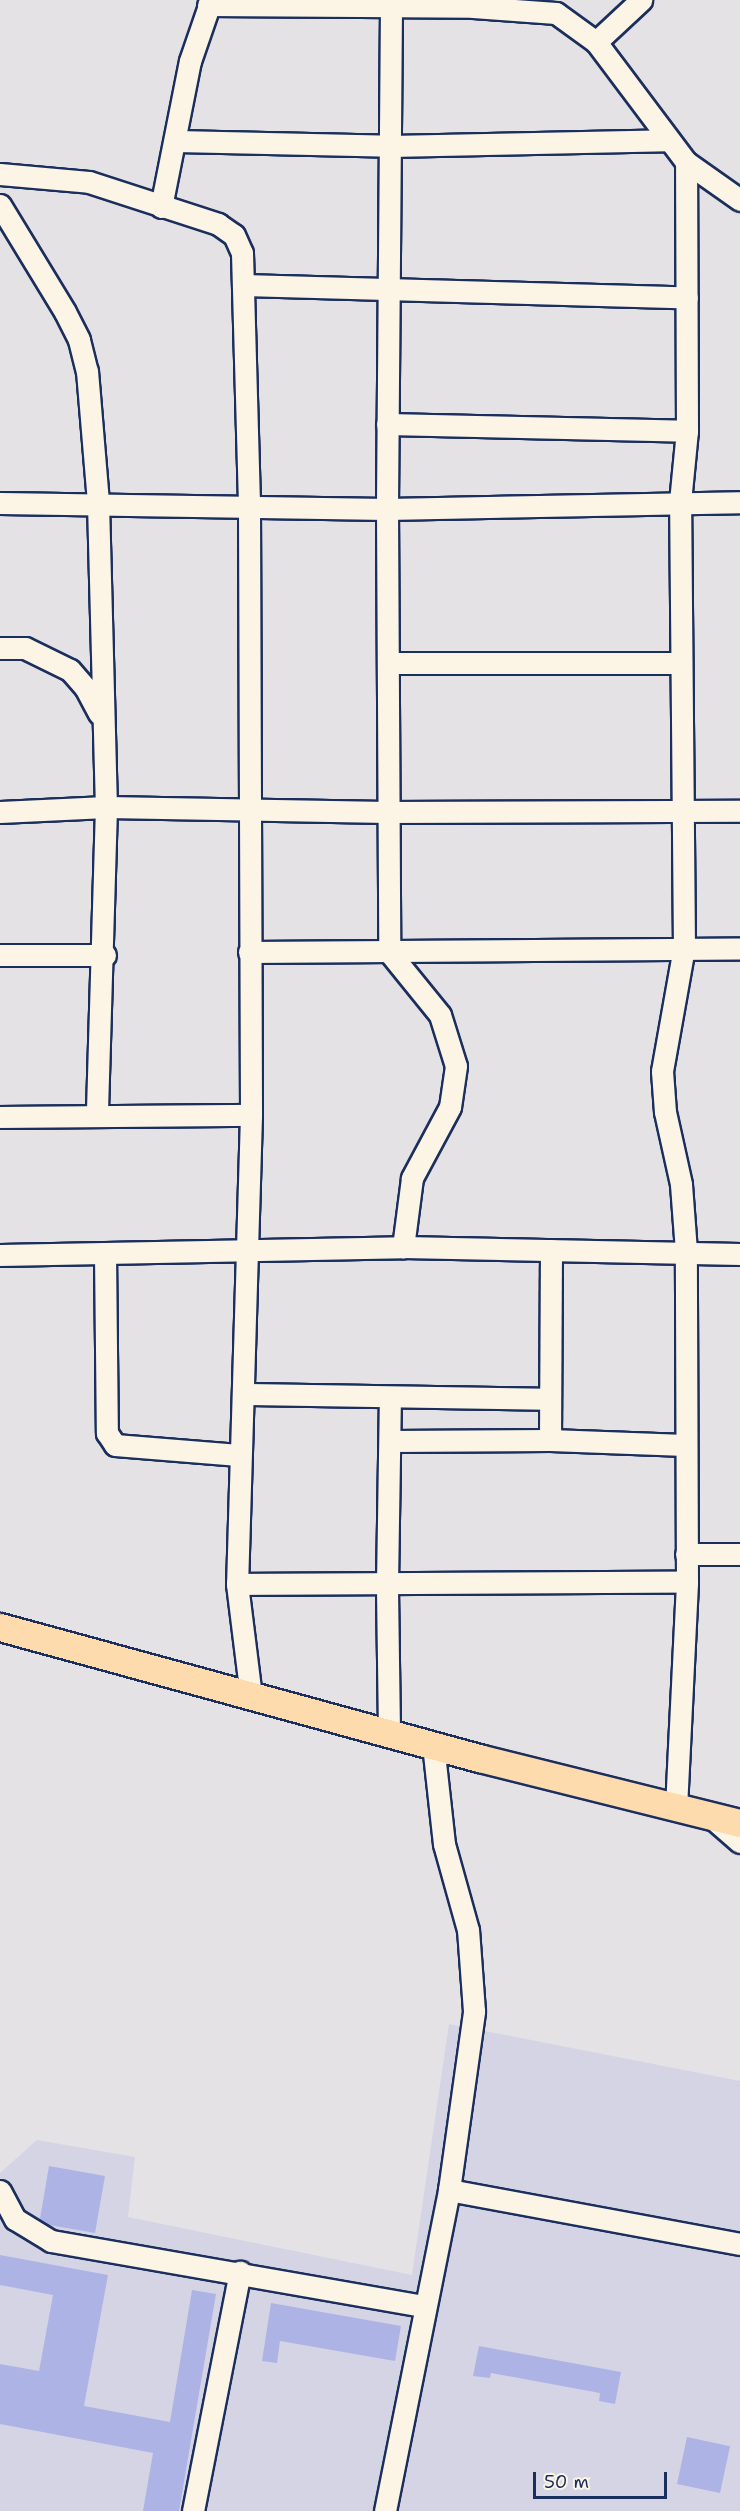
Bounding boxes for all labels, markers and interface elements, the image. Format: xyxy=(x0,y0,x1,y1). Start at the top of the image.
scale bar xyxy=(536,2460,670,2498)
text: 50 m xyxy=(544,2470,589,2494)

